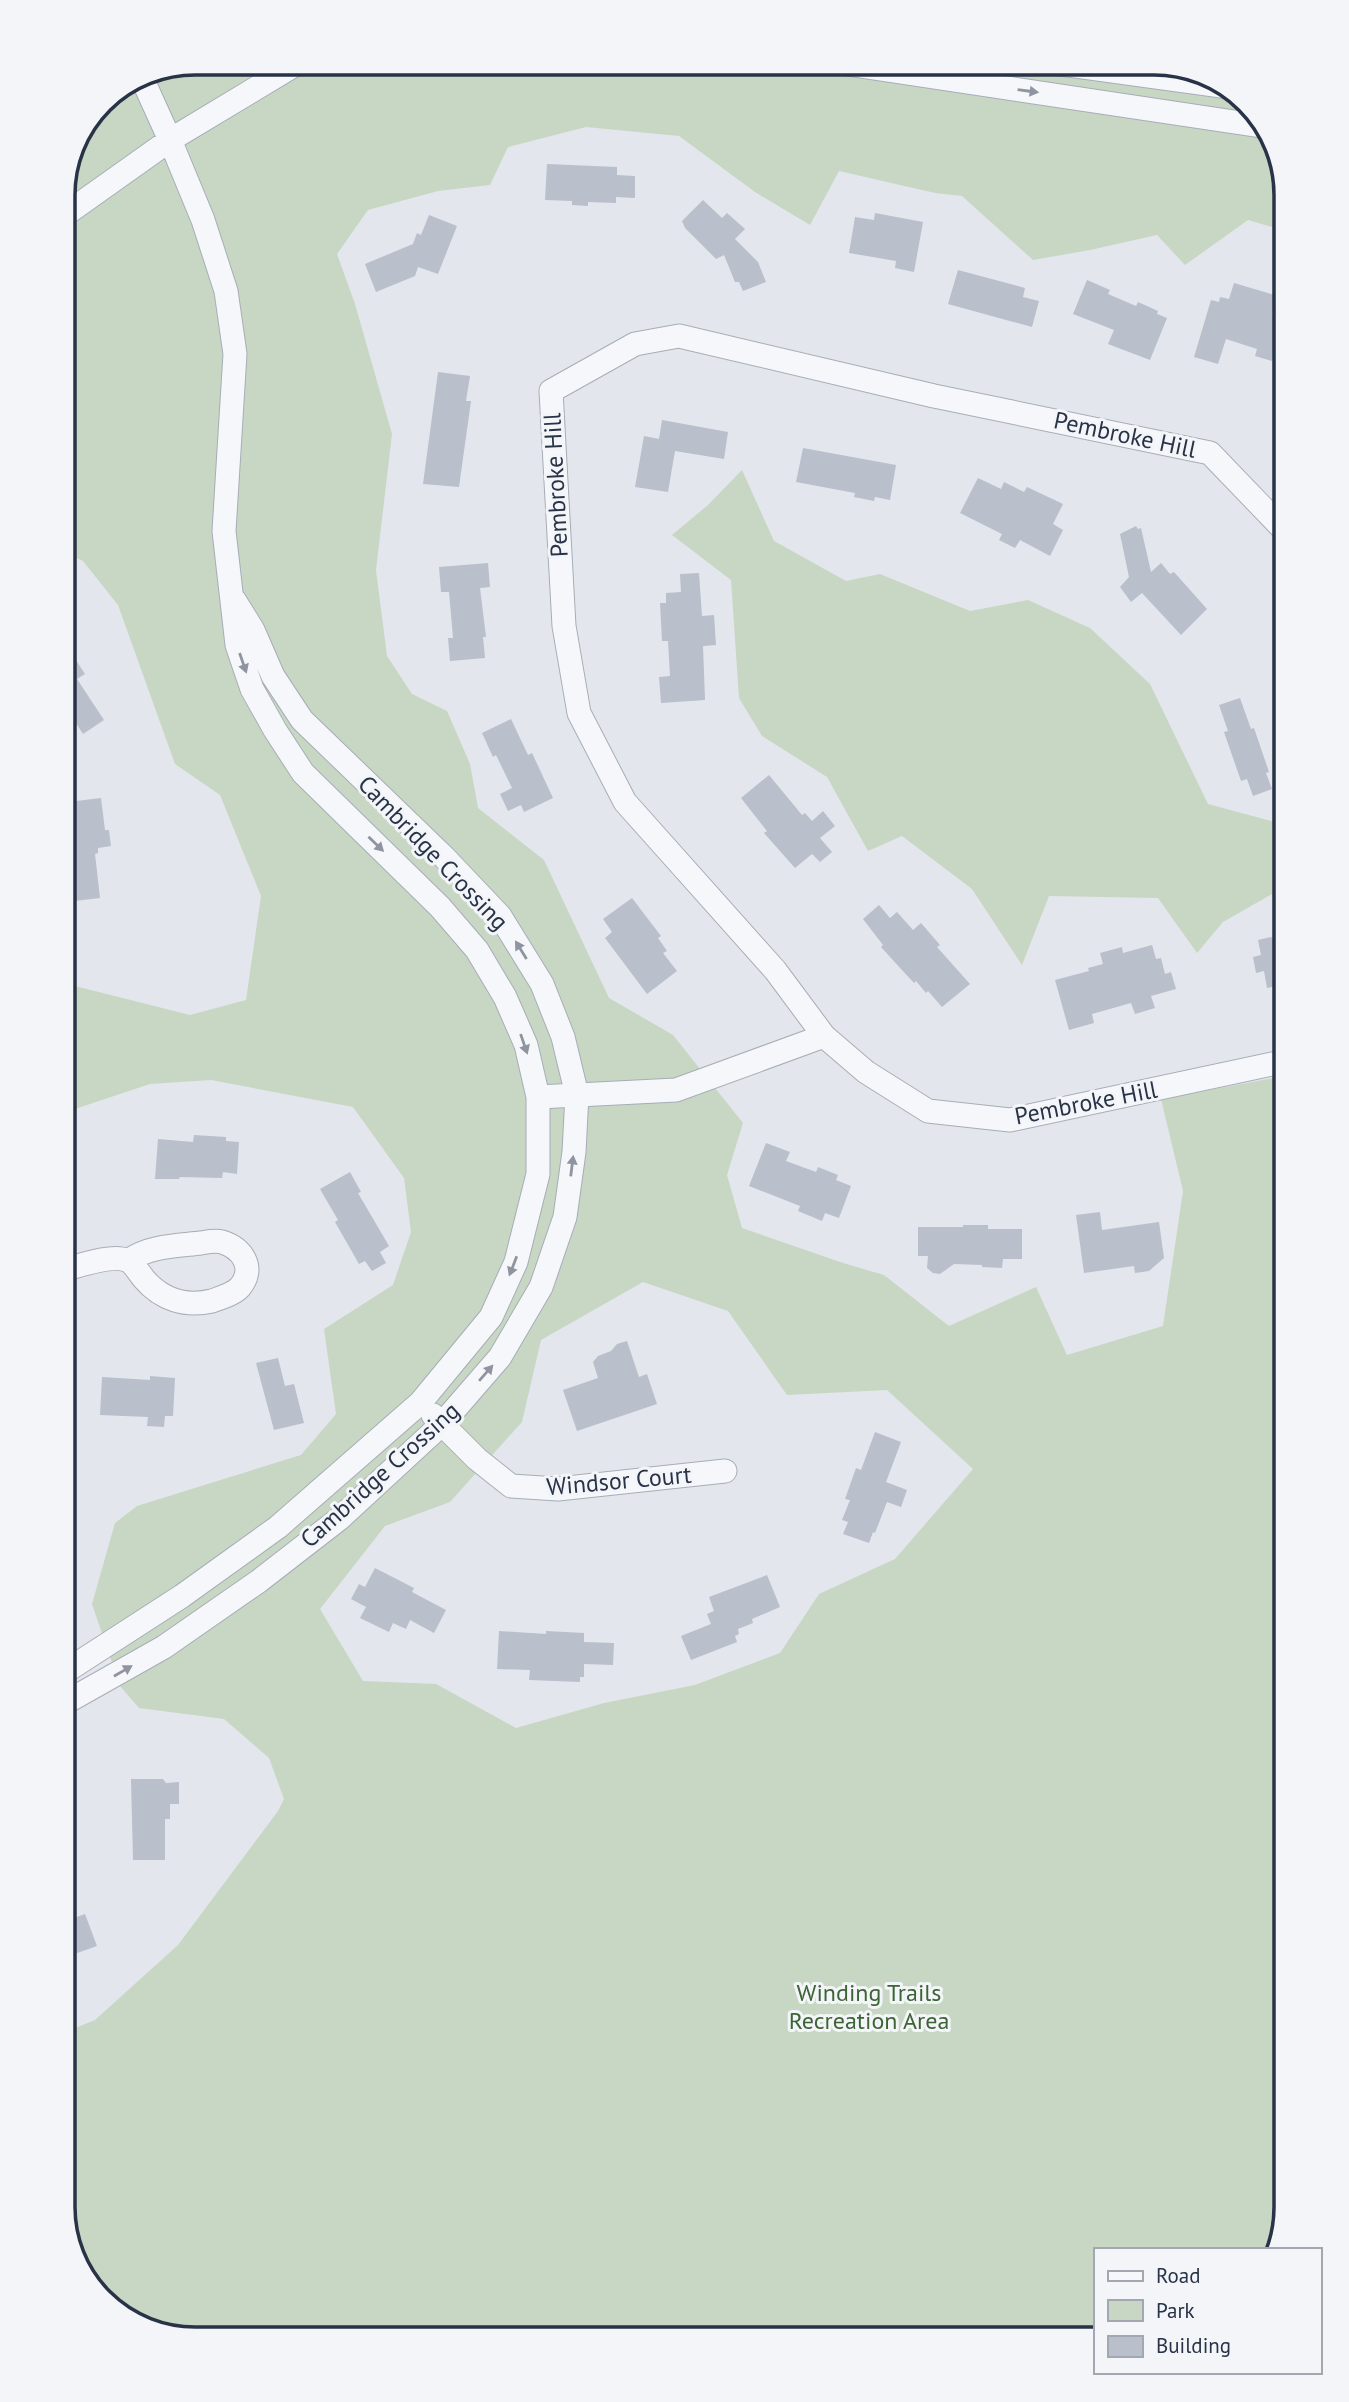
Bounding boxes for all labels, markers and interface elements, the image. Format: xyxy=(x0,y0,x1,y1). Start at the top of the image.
one-way arrow xyxy=(1017,86,1039,97)
street label: Pembroke Hill xyxy=(1051,404,1199,465)
street label: Pembroke Hill xyxy=(536,412,575,558)
one-way arrow xyxy=(238,652,249,673)
street label: Cambridge Crossing xyxy=(351,769,515,937)
one-way arrow xyxy=(367,836,384,853)
one-way arrow xyxy=(515,940,528,960)
one-way arrow xyxy=(519,1033,530,1054)
street label: Pembroke Hill xyxy=(1012,1073,1160,1132)
one-way arrow xyxy=(566,1155,577,1177)
one-way arrow xyxy=(508,1255,519,1276)
one-way arrow xyxy=(478,1364,493,1381)
street label: Cambridge Crossing xyxy=(294,1395,466,1554)
street label: Windsor Court xyxy=(545,1459,693,1502)
one-way arrow xyxy=(113,1665,132,1677)
park label: Winding Trails Recreation Area xyxy=(789,1977,949,2036)
legend xyxy=(1094,2248,1321,2374)
text: Road xyxy=(1156,2262,1200,2289)
text: Park xyxy=(1156,2297,1195,2324)
text: Building xyxy=(1156,2332,1231,2359)

